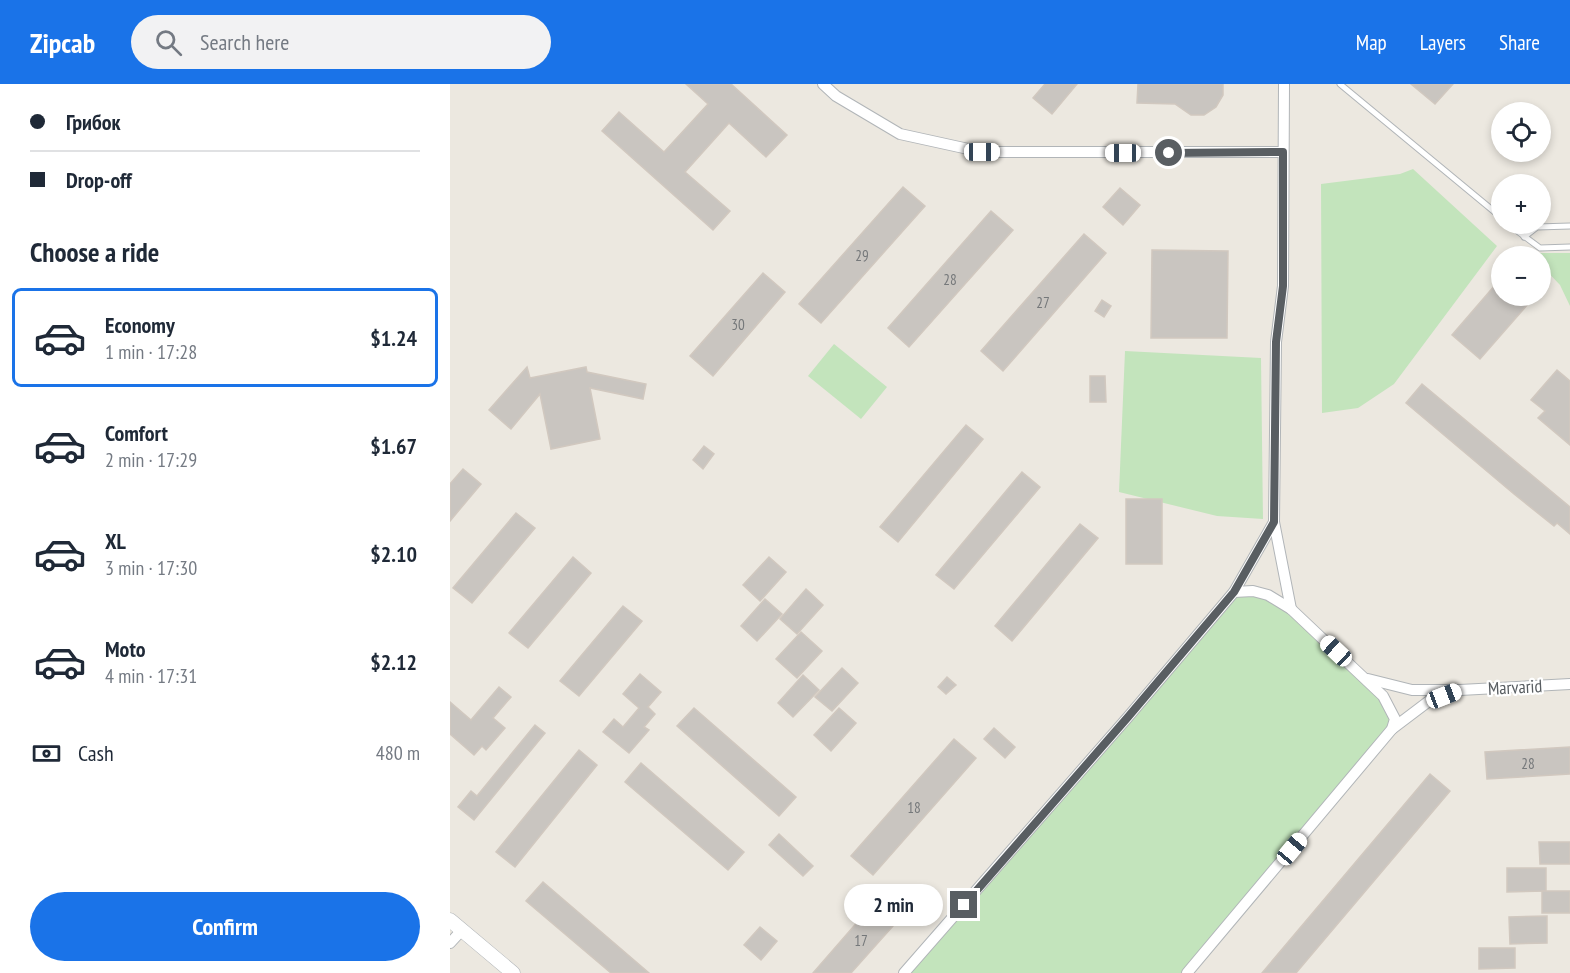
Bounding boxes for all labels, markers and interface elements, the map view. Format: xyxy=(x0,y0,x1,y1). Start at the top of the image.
search box xyxy=(131,15,551,69)
text: Zipcab xyxy=(30,24,95,61)
icon: search xyxy=(152,26,185,59)
text: Search here xyxy=(200,28,289,56)
text: Map xyxy=(1356,29,1387,56)
text: Layers xyxy=(1420,29,1466,56)
text: Share xyxy=(1499,29,1540,56)
map controls xyxy=(1491,102,1551,306)
button: locate xyxy=(1491,102,1551,162)
text: Грибок xyxy=(66,108,121,136)
route start xyxy=(1155,139,1182,166)
car xyxy=(964,143,1000,161)
car xyxy=(1105,144,1141,162)
text: Drop-off xyxy=(66,166,132,194)
button: + xyxy=(1491,174,1551,234)
text: Choose a ride xyxy=(30,235,159,269)
house number: 29 xyxy=(855,246,869,265)
button: − xyxy=(1491,246,1551,306)
house number: 28 xyxy=(943,270,957,289)
house number: 27 xyxy=(1036,293,1050,312)
icon: car xyxy=(33,311,87,365)
text: Economy xyxy=(105,311,175,339)
house number: 30 xyxy=(731,315,745,334)
text: $1.24 xyxy=(370,324,417,352)
text: 1 min · 17:28 xyxy=(105,339,197,365)
icon: car xyxy=(33,419,87,473)
text: Comfort xyxy=(105,419,168,447)
text: $1.67 xyxy=(370,432,417,460)
text: 2 min · 17:29 xyxy=(105,447,197,473)
icon: car xyxy=(33,527,87,581)
text: XL xyxy=(105,527,126,555)
text: $2.10 xyxy=(370,540,417,568)
text: 3 min · 17:30 xyxy=(105,555,197,581)
car xyxy=(1317,632,1355,670)
icon: car xyxy=(33,635,87,689)
text: Moto xyxy=(105,635,146,663)
text: $2.12 xyxy=(370,648,417,676)
text: 4 min · 17:31 xyxy=(105,663,197,689)
street label: Marvarid xyxy=(1487,674,1543,700)
car xyxy=(1424,681,1464,711)
icon: cash xyxy=(30,737,63,770)
text: Cash xyxy=(78,739,114,767)
text: 480 m xyxy=(376,740,420,766)
house number: 28 xyxy=(1521,754,1535,773)
house number: 18 xyxy=(907,798,921,817)
car xyxy=(1274,829,1310,869)
callout: 2 min xyxy=(844,884,943,926)
route end xyxy=(950,891,977,918)
button: Confirm xyxy=(30,892,420,961)
text: 2 min xyxy=(873,892,914,918)
house number: 17 xyxy=(854,931,868,950)

